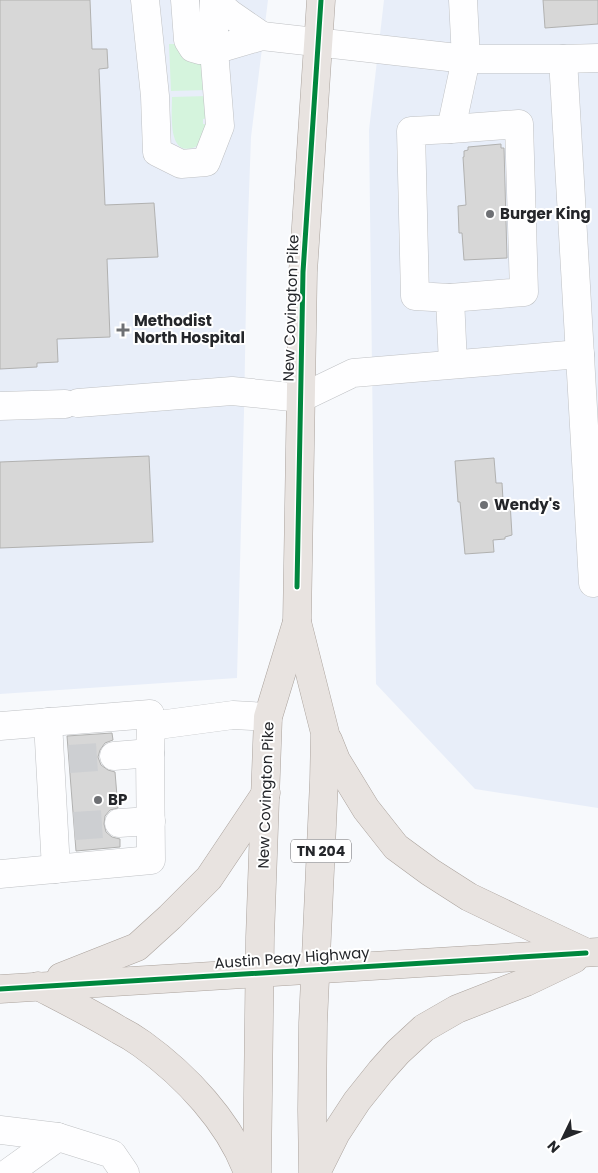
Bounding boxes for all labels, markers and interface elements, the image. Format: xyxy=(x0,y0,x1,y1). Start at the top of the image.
place label: Burger King xyxy=(500,203,591,224)
marker: Burger King xyxy=(484,208,496,220)
street label: New Covington Pike xyxy=(277,234,304,382)
place label: Methodist North Hospital xyxy=(134,310,245,348)
marker: Methodist North Hospital xyxy=(116,323,130,337)
place label: Wendy's xyxy=(494,494,560,515)
marker: Wendy's xyxy=(478,499,490,511)
street label: New Covington Pike xyxy=(252,721,279,869)
place label: BP xyxy=(108,789,127,810)
marker: BP xyxy=(92,794,104,806)
road number: TN 204 xyxy=(291,839,351,862)
street label: Austin Peay Highway xyxy=(214,942,371,973)
north arrow xyxy=(538,1113,588,1163)
text: N xyxy=(543,1136,564,1158)

